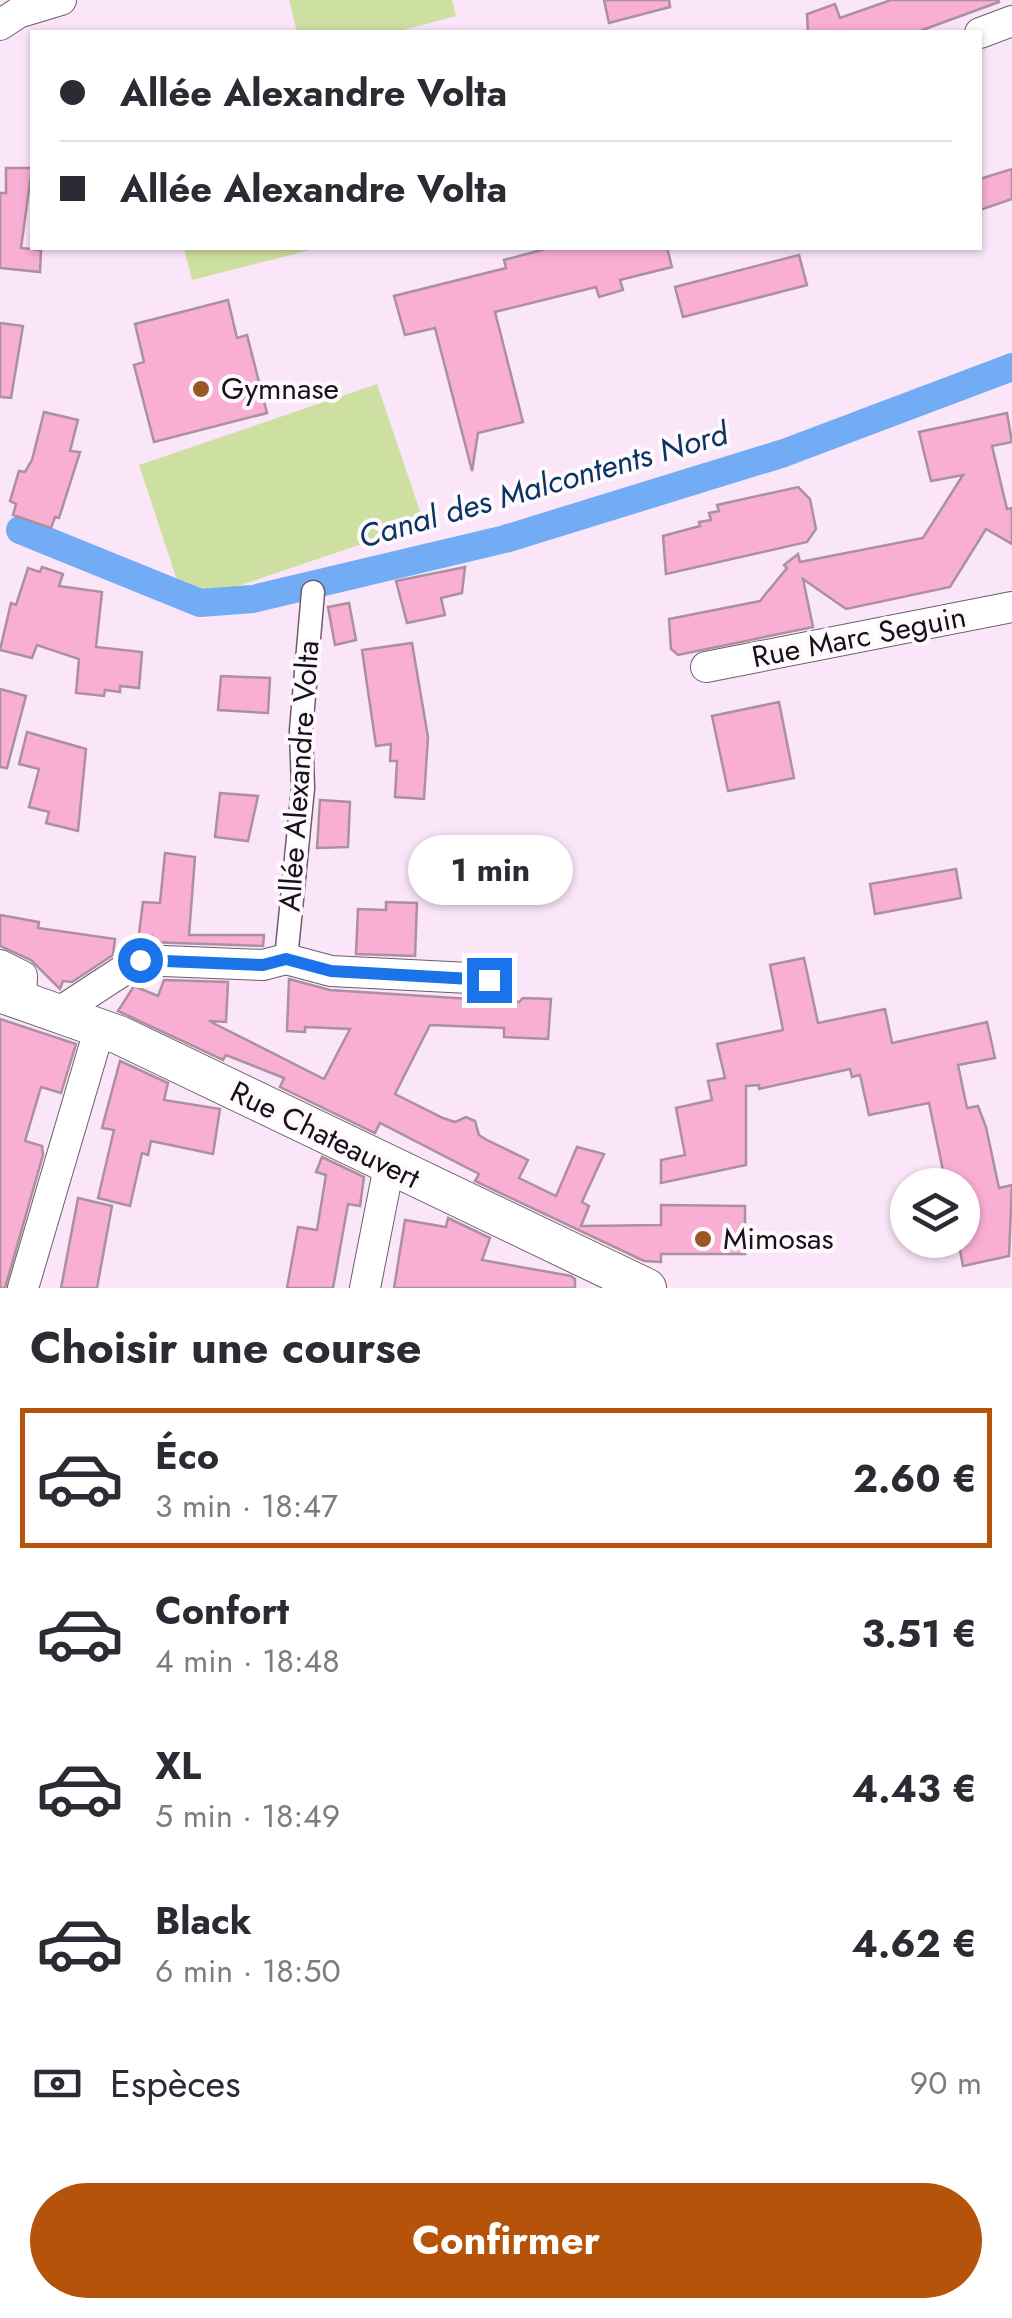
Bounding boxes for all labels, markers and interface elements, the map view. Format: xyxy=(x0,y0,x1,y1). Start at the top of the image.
text: Allée Alexandre Volta xyxy=(120,65,507,120)
text: Allée Alexandre Volta xyxy=(120,161,507,216)
place label: Gymnase xyxy=(221,367,339,410)
marker: Gymnase xyxy=(190,378,212,400)
water label: Canal des Malcontents Nord xyxy=(353,410,734,560)
street label: Rue Marc Seguin xyxy=(748,595,970,678)
street label: Allée Alexandre Volta xyxy=(268,639,329,913)
callout: 1 min xyxy=(406,835,572,905)
text: 1 min xyxy=(451,847,530,893)
route start xyxy=(118,938,163,983)
route end xyxy=(467,958,512,1003)
street label: Rue Chateauvert xyxy=(223,1070,428,1199)
map controls xyxy=(890,1168,980,1258)
button: layers xyxy=(890,1168,980,1258)
place label: Mimosas xyxy=(723,1217,834,1260)
marker: Mimosas xyxy=(692,1228,714,1250)
text: Choisir une course xyxy=(30,1315,422,1380)
text: Éco xyxy=(155,1428,219,1483)
icon: car xyxy=(35,1433,125,1523)
text: 2.60 € xyxy=(853,1451,977,1506)
text: 3 min · 18:47 xyxy=(155,1483,338,1529)
text: Confort xyxy=(155,1583,289,1638)
icon: car xyxy=(35,1588,125,1678)
text: 3.51 € xyxy=(862,1606,977,1661)
text: 4 min · 18:48 xyxy=(155,1638,340,1684)
text: XL xyxy=(155,1738,201,1793)
icon: car xyxy=(35,1743,125,1833)
text: 4.43 € xyxy=(852,1761,977,1816)
text: 5 min · 18:49 xyxy=(155,1793,340,1839)
text: Black xyxy=(155,1893,252,1948)
icon: car xyxy=(35,1898,125,1988)
text: 4.62 € xyxy=(852,1916,977,1971)
text: 6 min · 18:50 xyxy=(155,1948,341,1994)
icon: cash xyxy=(30,2056,85,2111)
text: Espèces xyxy=(110,2056,241,2111)
text: 90 m xyxy=(910,2060,982,2106)
button: Confirmer xyxy=(30,2183,982,2298)

